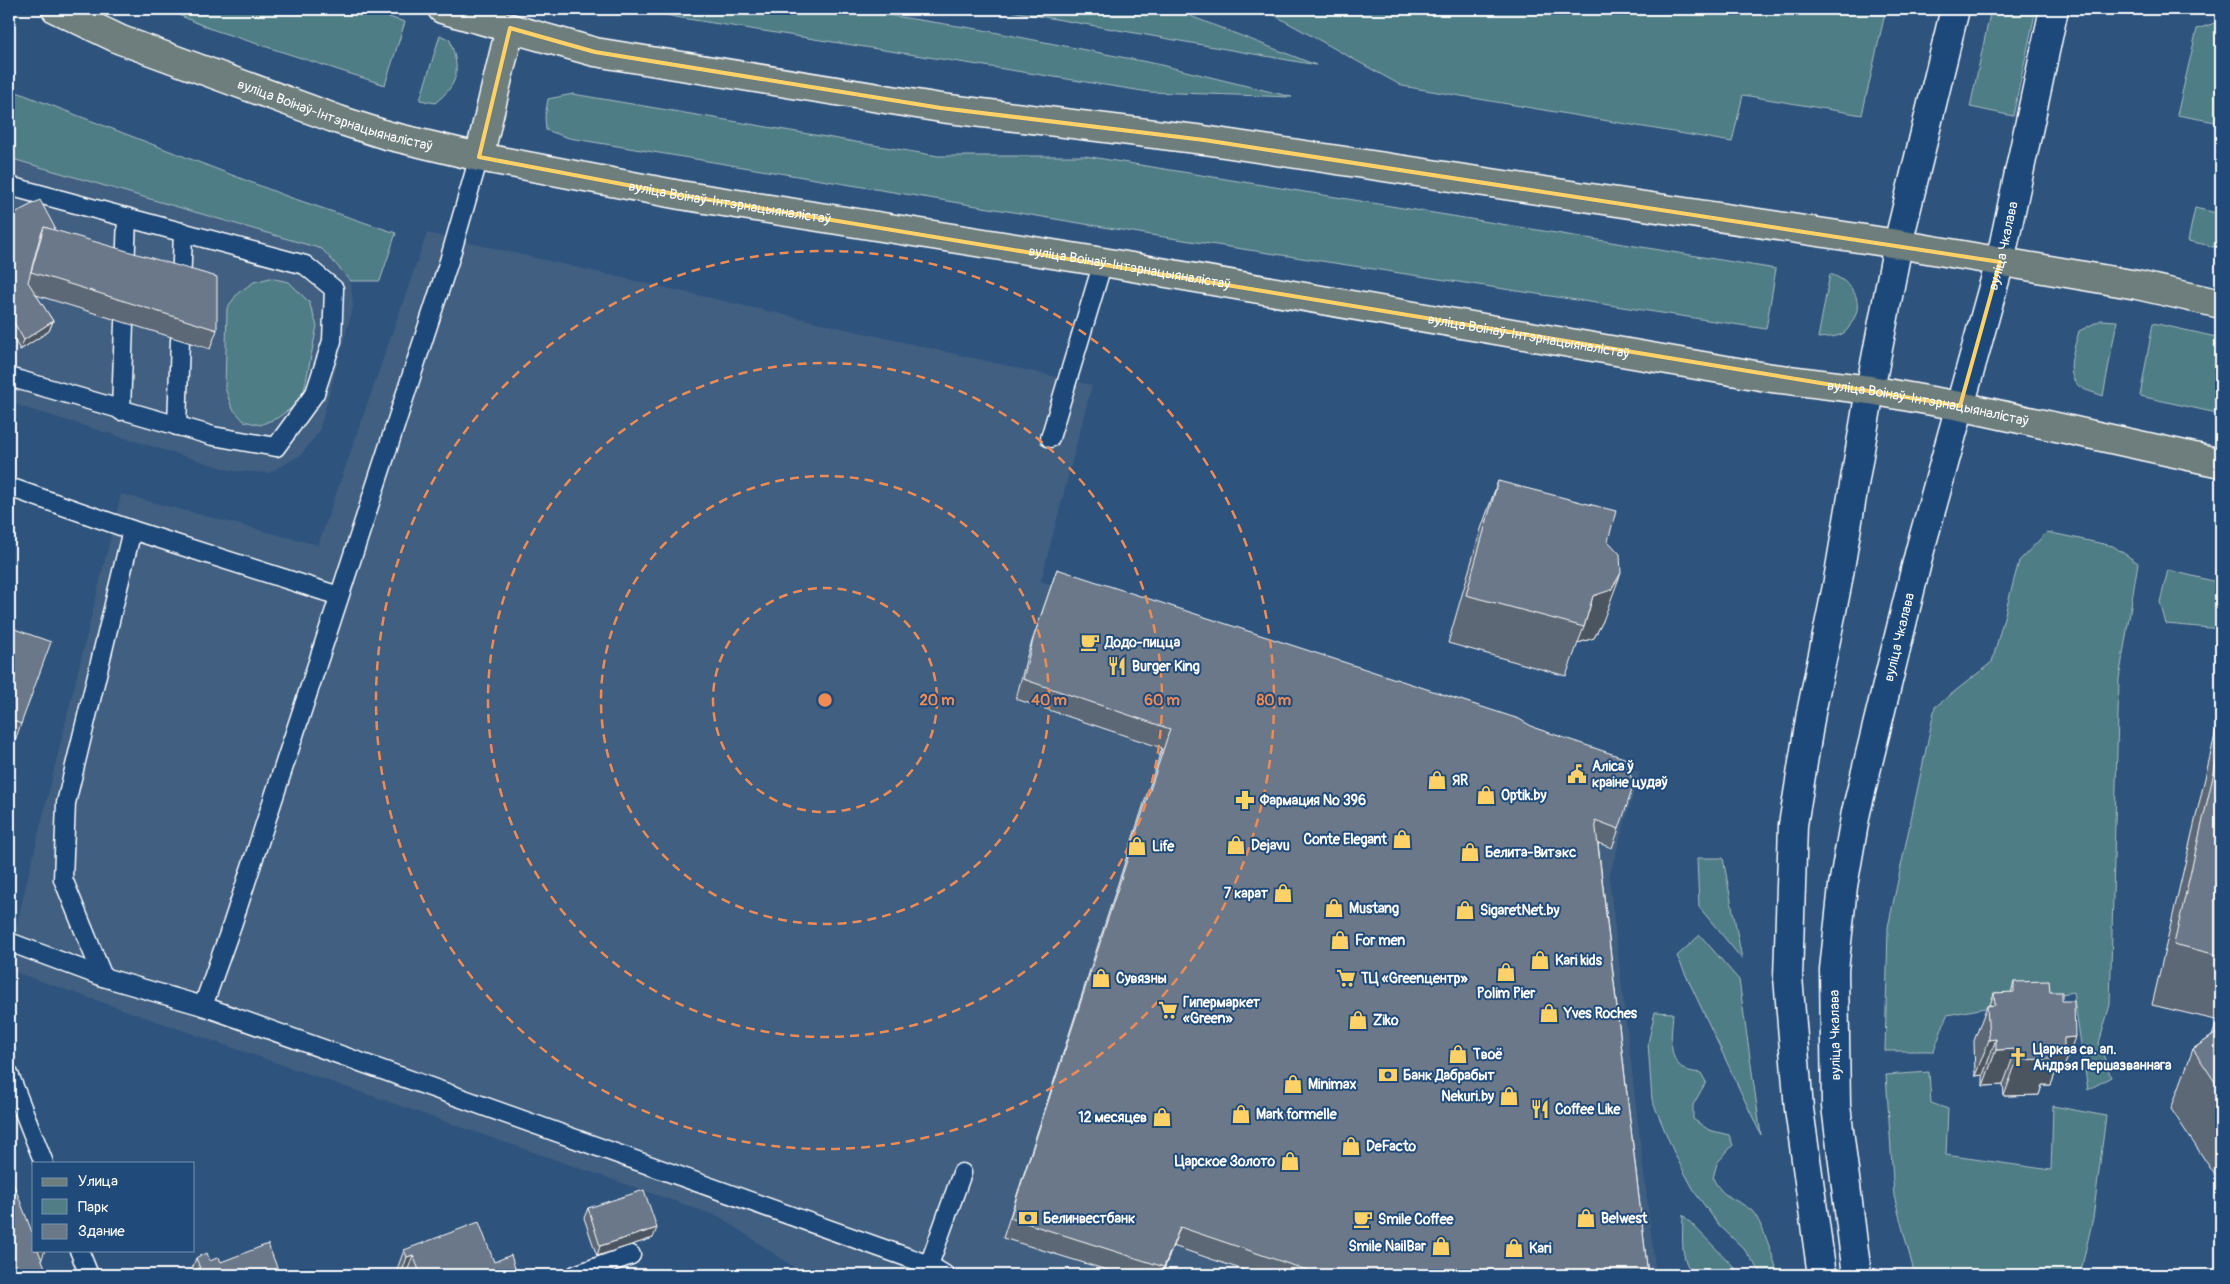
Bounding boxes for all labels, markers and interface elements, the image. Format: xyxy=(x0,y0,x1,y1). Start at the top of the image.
street label: вуліца Воінаў-Інтэрнацыяналістаў xyxy=(235,75,434,154)
street label: вуліца Воінаў-Інтэрнацыяналістаў xyxy=(627,177,832,227)
street label: вуліца Чкалава xyxy=(1984,200,2021,292)
street label: вуліца Воінаў-Інтэрнацыяналістаў xyxy=(1027,242,1232,292)
street label: вуліца Воінаў-Інтэрнацыяналістаў xyxy=(1427,310,1631,362)
street label: вуліца Воінаў-Інтэрнацыяналістаў xyxy=(1826,376,2030,429)
street label: вуліца Чкалава xyxy=(1880,591,1918,683)
cafe icon: Додо-пицца xyxy=(1079,631,1101,653)
place label: Додо-пицца xyxy=(1104,634,1181,651)
restaurant icon: Burger King xyxy=(1106,655,1128,677)
place label: Burger King xyxy=(1132,658,1200,675)
centre of rings xyxy=(816,691,834,709)
text: 20 m xyxy=(919,691,955,710)
text: 40 m xyxy=(1031,691,1067,710)
text: 60 m xyxy=(1144,691,1180,710)
text: 80 m xyxy=(1257,691,1291,710)
place label: Аліса ў краіне цудаў xyxy=(1592,758,1667,791)
public building icon: Аліса ў краіне цудаў xyxy=(1566,763,1588,785)
shop icon: ЯR xyxy=(1426,769,1448,791)
place label: ЯR xyxy=(1452,772,1468,789)
shop icon: Optik.by xyxy=(1475,784,1497,806)
place label: Optik.by xyxy=(1501,787,1546,804)
pharmacy icon: Фармация № 396 xyxy=(1234,789,1256,811)
place label: Фармация № 396 xyxy=(1259,792,1366,809)
shop icon: Conte Elegant xyxy=(1391,828,1413,850)
place label: Conte Elegant xyxy=(1304,831,1387,848)
shop icon: Dejavu xyxy=(1225,834,1247,856)
shop icon: Life xyxy=(1126,835,1148,857)
place label: Dejavu xyxy=(1251,837,1290,854)
place label: Life xyxy=(1152,838,1175,855)
shop icon: Белита-Витэкс xyxy=(1459,841,1481,863)
place label: Белита-Витэкс xyxy=(1485,844,1576,861)
shop icon: 7 карат xyxy=(1272,882,1294,904)
place label: 7 карат xyxy=(1224,885,1269,902)
shop icon: Mustang xyxy=(1323,897,1345,919)
shop icon: SigaretNet.by xyxy=(1454,899,1476,921)
place label: Mustang xyxy=(1349,900,1399,917)
place label: SigaretNet.by xyxy=(1480,902,1559,919)
shop icon: For men xyxy=(1329,929,1351,951)
place label: For men xyxy=(1355,932,1405,949)
shop icon: Kari kids xyxy=(1529,949,1551,971)
place label: Kari kids xyxy=(1555,952,1603,969)
shop icon: Polim Pier xyxy=(1495,961,1517,983)
shop icon: Сувязны xyxy=(1090,967,1112,989)
supermarket icon: ТЦ «Greenцентр» xyxy=(1335,967,1357,989)
place label: Сувязны xyxy=(1116,970,1167,987)
place label: ТЦ «Greenцентр» xyxy=(1360,970,1468,987)
place label: Polim Pier xyxy=(1477,985,1536,1002)
street label: вуліца Чкалава xyxy=(1826,990,1844,1080)
place label: Гипермаркет «Green» xyxy=(1183,994,1261,1027)
supermarket icon: Гипермаркет «Green» xyxy=(1157,999,1179,1021)
shop icon: Yves Roches xyxy=(1538,1002,1560,1024)
place label: Yves Roches xyxy=(1563,1005,1638,1022)
shop icon: Ziko xyxy=(1347,1009,1369,1031)
place label: Ziko xyxy=(1373,1012,1399,1029)
place label: Царква св. ап. Андрэя Першазваннага xyxy=(2033,1041,2172,1074)
shop icon: Твоё xyxy=(1447,1043,1469,1065)
place label: Твоё xyxy=(1472,1046,1503,1063)
church icon: Царква св. ап. Андрэя Першазваннага xyxy=(2007,1046,2029,1068)
bank icon: Банк Дабрабыт xyxy=(1377,1064,1399,1086)
place label: Банк Дабрабыт xyxy=(1403,1067,1495,1084)
shop icon: Minimax xyxy=(1282,1073,1304,1095)
place label: Minimax xyxy=(1308,1076,1356,1093)
shop icon: Nekuri.by xyxy=(1498,1085,1520,1107)
place label: Nekuri.by xyxy=(1441,1088,1494,1105)
restaurant icon: Coffee Like xyxy=(1529,1098,1551,1120)
place label: Coffee Like xyxy=(1555,1101,1621,1118)
shop icon: Mark formelle xyxy=(1230,1103,1252,1125)
shop icon: 12 месяцев xyxy=(1151,1106,1173,1128)
place label: Mark formelle xyxy=(1256,1106,1338,1123)
place label: 12 месяцев xyxy=(1078,1109,1147,1126)
shop icon: DeFacto xyxy=(1340,1135,1362,1157)
place label: DeFacto xyxy=(1366,1138,1417,1155)
shop icon: Царское Золото xyxy=(1279,1150,1301,1172)
place label: Царское Золото xyxy=(1175,1153,1275,1170)
legend xyxy=(32,1162,195,1252)
text: Улица xyxy=(78,1172,118,1191)
text: Парк xyxy=(78,1198,109,1217)
bank icon: Белинвестбанк xyxy=(1017,1207,1039,1229)
shop icon: Belwest xyxy=(1575,1207,1597,1229)
cafe icon: Smile Coffee xyxy=(1352,1208,1374,1230)
place label: Белинвестбанк xyxy=(1043,1210,1135,1227)
place label: Belwest xyxy=(1601,1210,1648,1227)
place label: Smile Coffee xyxy=(1378,1211,1455,1228)
text: Здание xyxy=(78,1222,125,1241)
shop icon: Smile NailBar xyxy=(1430,1235,1452,1257)
shop icon: Kari xyxy=(1503,1237,1525,1259)
place label: Smile NailBar xyxy=(1348,1238,1427,1255)
place label: Kari xyxy=(1529,1240,1552,1257)

